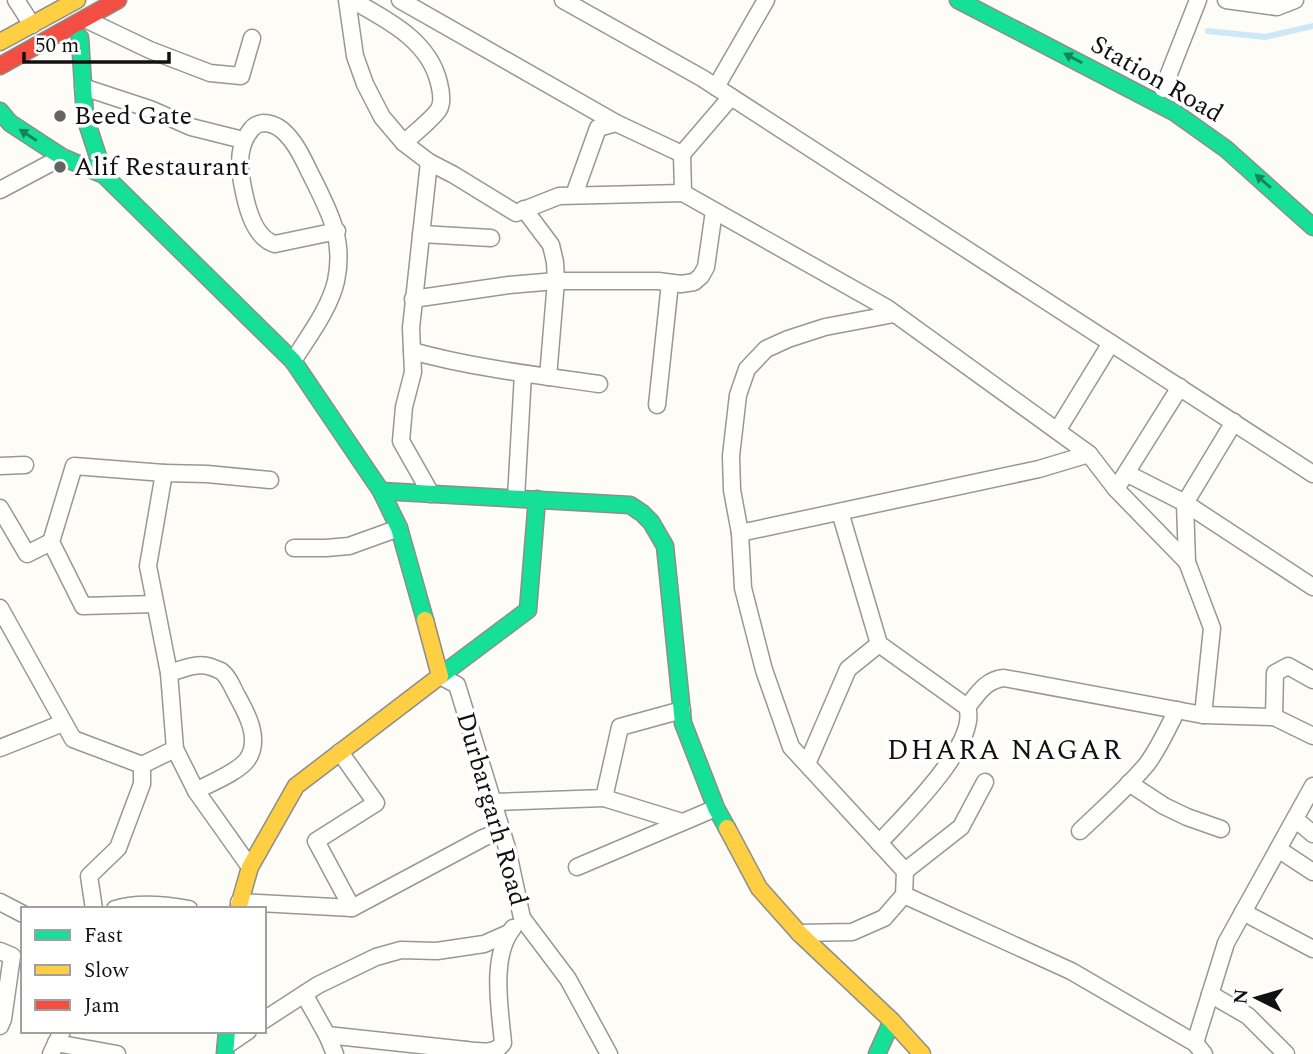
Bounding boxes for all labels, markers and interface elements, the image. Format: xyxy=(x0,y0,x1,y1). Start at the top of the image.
scale bar xyxy=(24,21,170,65)
street label: Station Road xyxy=(1083,25,1231,133)
text: 50 m xyxy=(35,30,79,62)
one-way arrow xyxy=(1062,53,1082,65)
place label: Beed Gate xyxy=(74,96,192,136)
marker: Beed Gate xyxy=(52,108,68,124)
one-way arrow xyxy=(19,128,37,142)
place label: Alif Restaurant xyxy=(74,147,249,187)
marker: Alif Restaurant xyxy=(52,159,68,175)
one-way arrow xyxy=(1254,173,1272,189)
street label: Durbargarh Road xyxy=(445,707,539,911)
district label: DHARA NAGAR xyxy=(887,729,1123,772)
legend xyxy=(21,907,266,1033)
text: Fast xyxy=(84,920,123,952)
text: Slow xyxy=(84,955,130,987)
north arrow xyxy=(1222,963,1292,1033)
text: N xyxy=(1226,988,1257,1006)
text: Jam xyxy=(84,990,120,1022)

